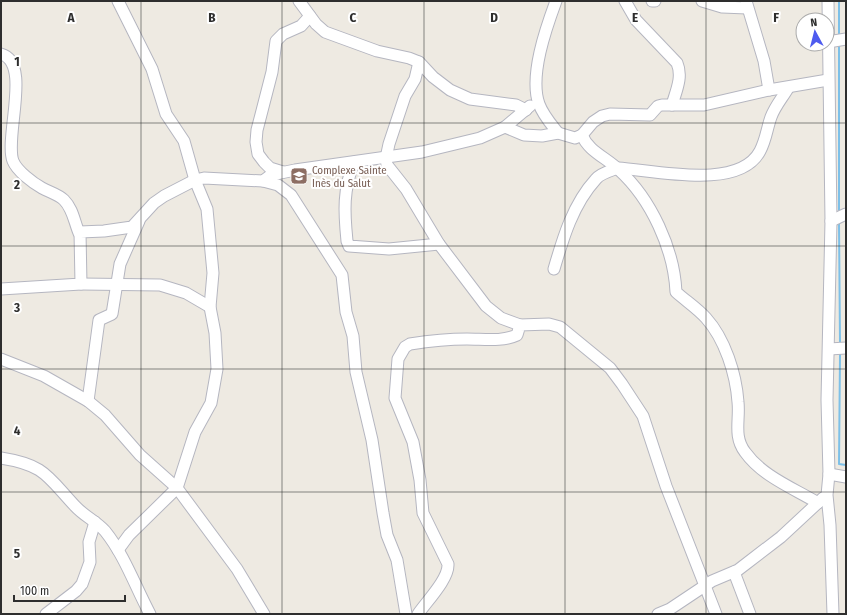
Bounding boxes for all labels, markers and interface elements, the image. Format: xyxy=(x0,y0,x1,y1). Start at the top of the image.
text: A xyxy=(66,10,75,25)
text: B xyxy=(208,10,216,25)
text: C xyxy=(350,10,357,25)
text: D xyxy=(490,10,498,25)
text: E xyxy=(632,10,638,25)
text: F xyxy=(773,10,779,25)
north arrow xyxy=(795,12,835,52)
text: N xyxy=(810,16,818,29)
text: 1 xyxy=(14,54,20,69)
place label: Complexe Sainte Inès du Salut xyxy=(312,164,387,190)
school or university icon: Complexe Sainte Inès du Salut xyxy=(289,166,309,186)
text: 2 xyxy=(13,177,20,192)
text: 3 xyxy=(13,300,20,315)
text: 4 xyxy=(14,423,21,438)
text: 5 xyxy=(14,546,20,561)
scale bar xyxy=(14,577,125,603)
text: 100 m xyxy=(20,584,49,598)

